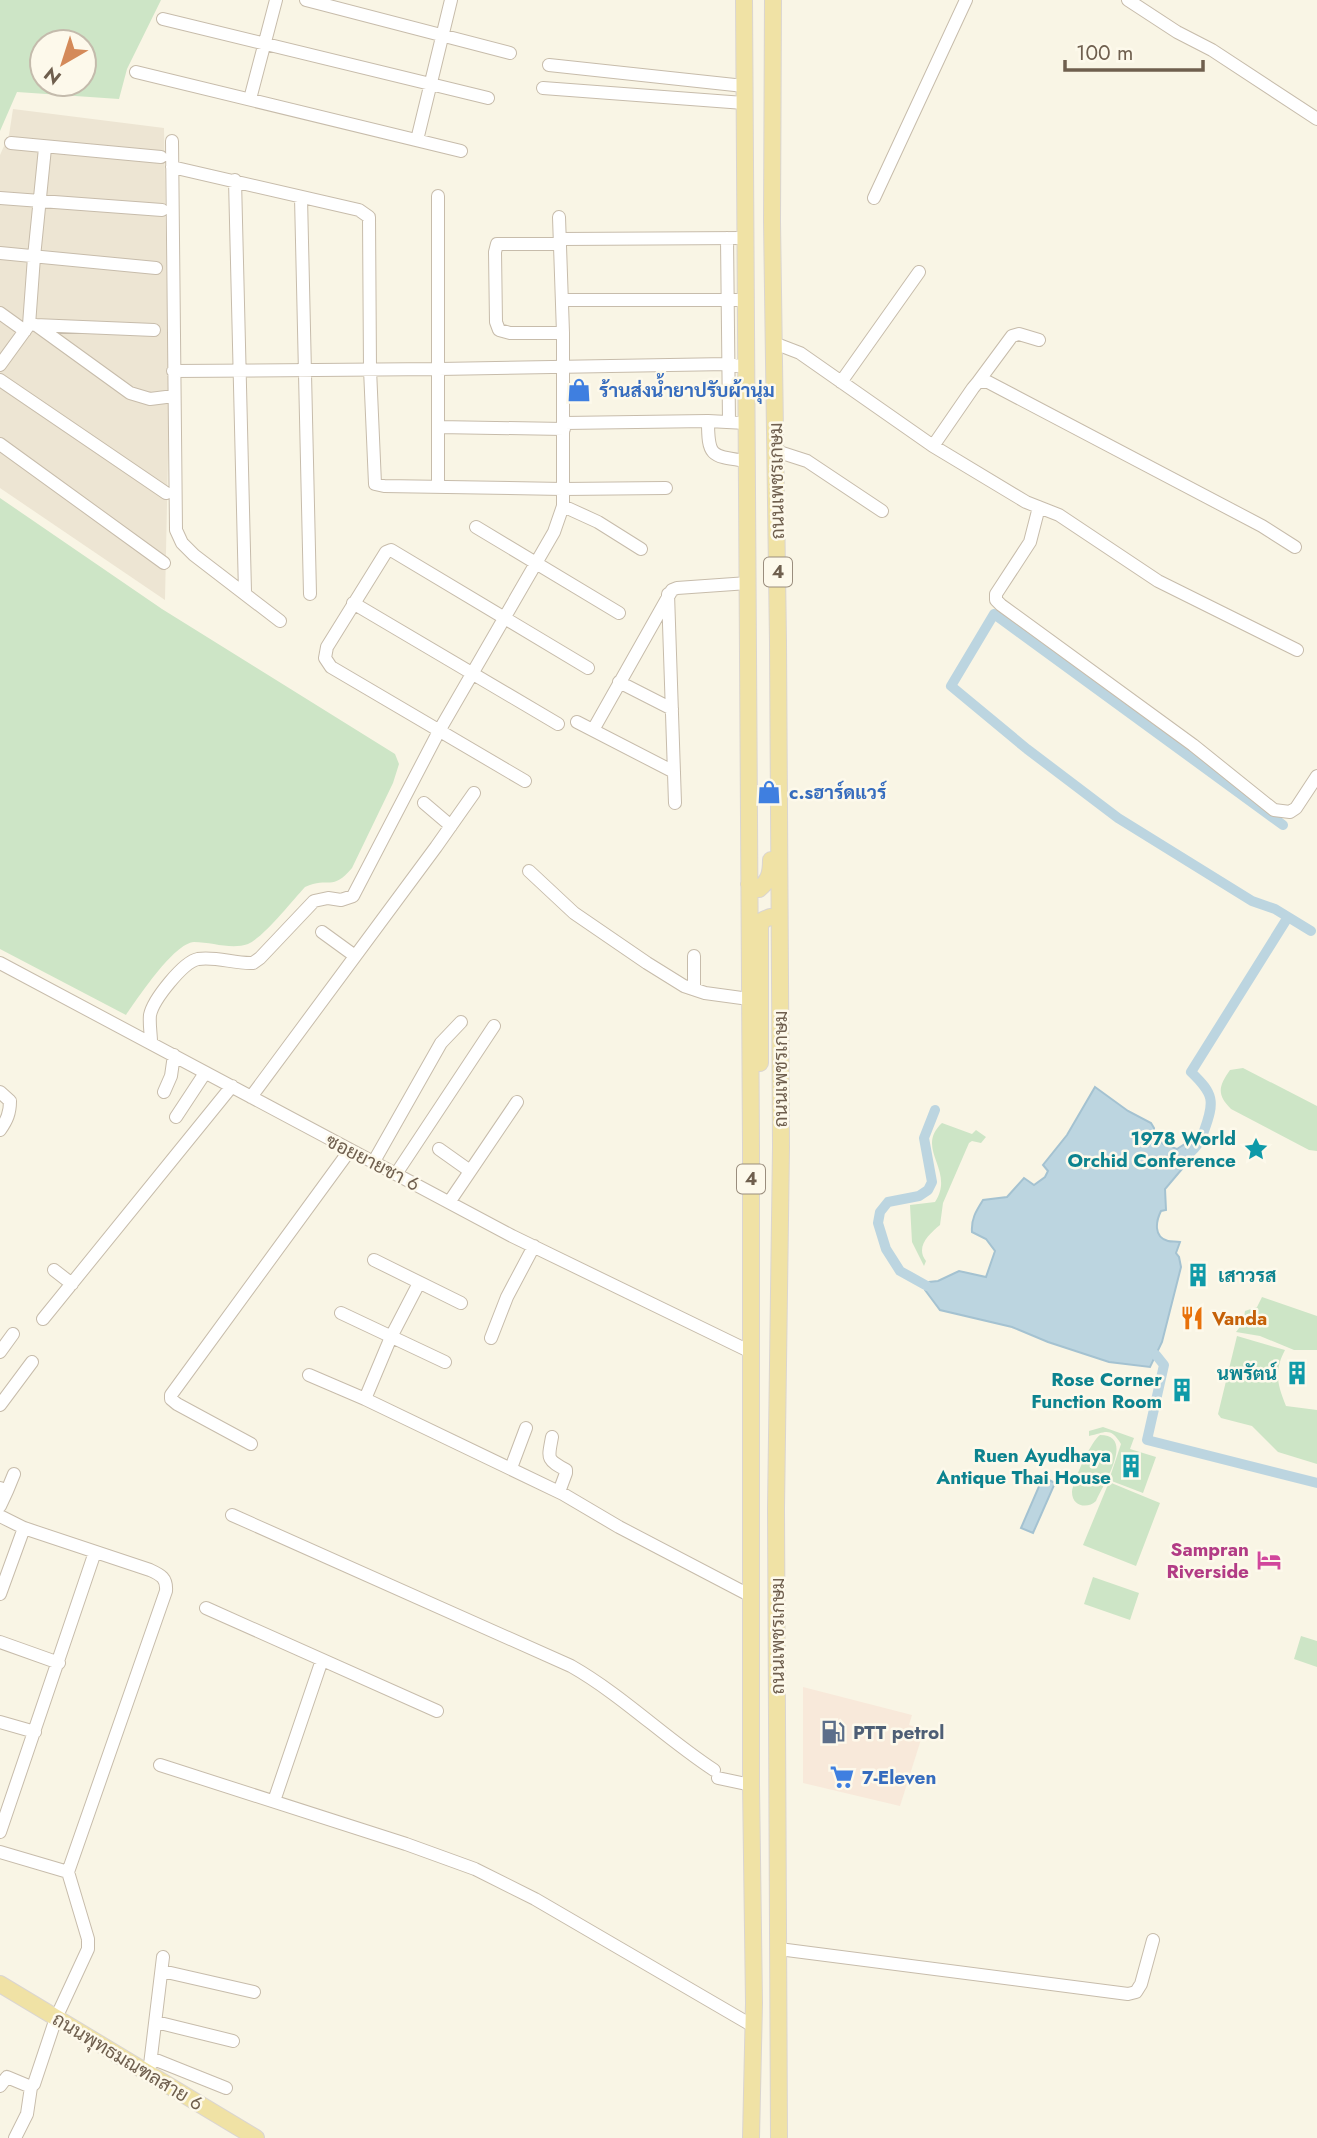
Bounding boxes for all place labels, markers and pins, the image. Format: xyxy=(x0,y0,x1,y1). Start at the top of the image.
place label: ร้านส่งน้ำยาปรับผ้านุ่ม xyxy=(599,373,775,405)
shop icon: ร้านส่งน้ำยาปรับผ้านุ่ม xyxy=(565,376,593,404)
shop icon: c.sฮาร์ดแวร์ xyxy=(755,778,783,806)
place label: c.sฮาร์ดแวร์ xyxy=(789,779,888,806)
place label: 1978 World Orchid Conference xyxy=(1068,1125,1236,1174)
place icon: 1978 World Orchid Conference xyxy=(1242,1135,1270,1163)
building icon: เสาวรส xyxy=(1184,1261,1212,1289)
place label: เสาวรส xyxy=(1218,1262,1276,1289)
restaurant icon: Vanda xyxy=(1178,1304,1206,1332)
place label: Vanda xyxy=(1211,1305,1267,1332)
building icon: นพรัตน์ xyxy=(1283,1359,1311,1387)
place label: นพรัตน์ xyxy=(1217,1360,1278,1387)
place label: Rose Corner Function Room xyxy=(1031,1366,1162,1415)
building icon: Rose Corner Function Room xyxy=(1168,1376,1196,1404)
place label: Ruen Ayudhaya Antique Thai House xyxy=(935,1442,1111,1491)
building icon: Ruen Ayudhaya Antique Thai House xyxy=(1117,1452,1145,1480)
place label: Sampran Riverside xyxy=(1167,1536,1249,1585)
hotel icon: Sampran Riverside xyxy=(1255,1546,1283,1574)
fuel station icon: PTT petrol xyxy=(819,1718,847,1746)
place label: PTT petrol xyxy=(853,1719,944,1746)
supermarket icon: 7-Eleven xyxy=(828,1763,856,1791)
place label: 7-Eleven xyxy=(862,1764,936,1791)

